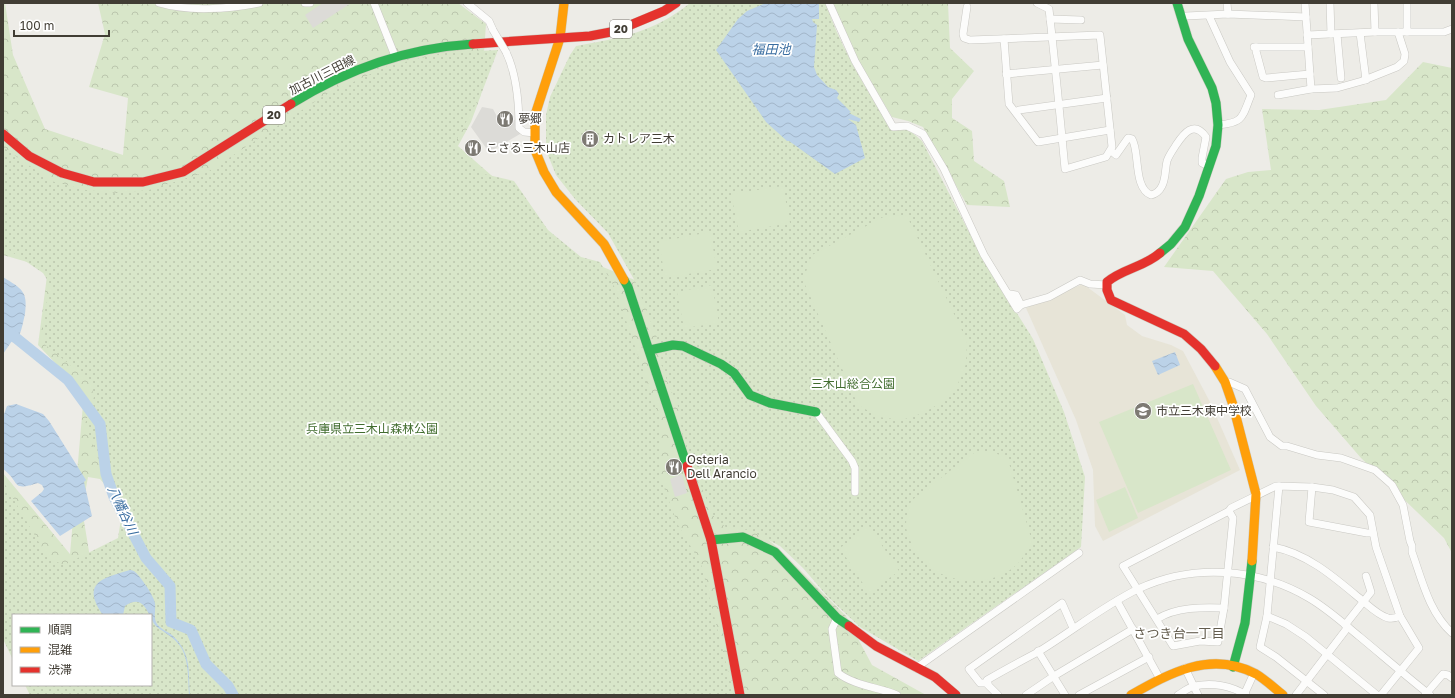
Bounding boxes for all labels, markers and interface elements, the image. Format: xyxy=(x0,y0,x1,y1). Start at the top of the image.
scale bar xyxy=(14,12,109,38)
text: 100 m xyxy=(20,18,54,33)
road number: 20 xyxy=(610,20,632,38)
water label: 福田池 xyxy=(751,41,792,57)
street label: 加古川三田線 xyxy=(286,52,357,98)
road number: 20 xyxy=(263,106,285,124)
restaurant icon: 夢郷 xyxy=(495,109,515,129)
place label: 夢郷 xyxy=(518,111,542,126)
building icon: カトレア三木 xyxy=(580,129,600,149)
place label: カトレア三木 xyxy=(603,131,675,146)
restaurant icon: こさる三木山店 xyxy=(463,138,483,158)
place label: こさる三木山店 xyxy=(486,140,570,155)
park label: 三木山総合公園 xyxy=(811,376,895,391)
school or university icon: 市立三木東中学校 xyxy=(1133,401,1153,421)
place label: 市立三木東中学校 xyxy=(1156,403,1252,418)
park label: 兵庫県立三木山森林公園 xyxy=(306,421,438,436)
place label: Osteria Dell Arancio xyxy=(687,452,757,481)
restaurant icon: Osteria Dell Arancio xyxy=(664,457,684,477)
water label: 八幡谷川 xyxy=(105,483,142,539)
legend xyxy=(12,614,152,686)
text: 順調 xyxy=(48,622,72,637)
district label: さつき台一丁目 xyxy=(1133,625,1225,641)
text: 混雑 xyxy=(48,642,72,657)
text: 渋滞 xyxy=(48,662,72,677)

